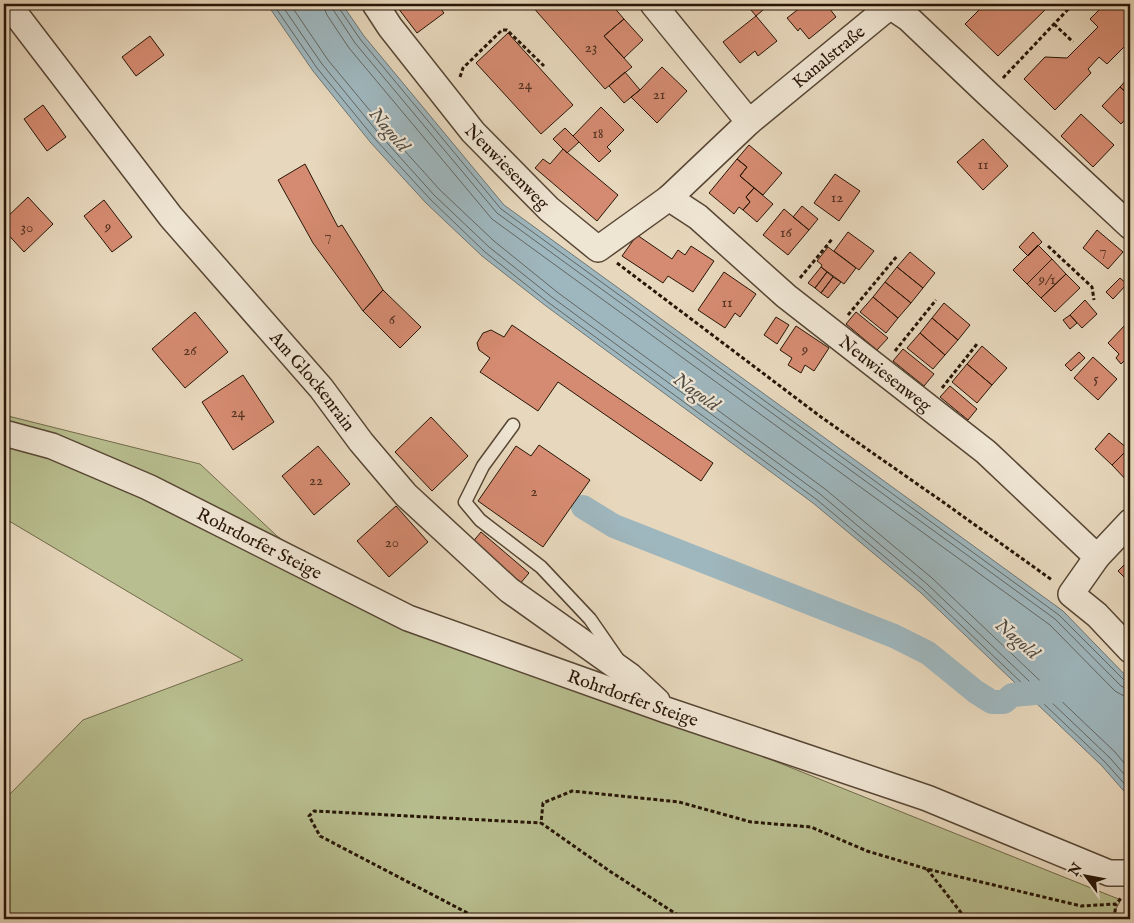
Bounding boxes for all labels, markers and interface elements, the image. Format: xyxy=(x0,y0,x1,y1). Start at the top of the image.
street label: Kanalstraße xyxy=(788,21,871,94)
house number: 23 xyxy=(585,38,597,57)
house number: 24 xyxy=(518,75,533,94)
house number: 21 xyxy=(653,85,665,104)
water label: Nagold xyxy=(363,103,415,158)
street label: Neuwiesenweg xyxy=(459,120,554,216)
house number: 18 xyxy=(592,124,604,143)
house number: 11 xyxy=(977,155,989,174)
house number: 12 xyxy=(831,188,843,207)
house number: 9 xyxy=(104,217,111,236)
house number: 30 xyxy=(21,218,33,237)
house number: 16 xyxy=(780,223,793,242)
house number: 7 xyxy=(324,226,332,245)
house number: 7 xyxy=(1099,241,1107,260)
house number: 9/1 xyxy=(1037,270,1056,289)
house number: 11 xyxy=(721,293,733,312)
house number: 6 xyxy=(389,310,396,329)
street label: Am Glockenrain xyxy=(263,326,359,437)
street label: Neuwiesenweg xyxy=(834,331,936,418)
house number: 9 xyxy=(801,340,808,359)
house number: 26 xyxy=(183,341,197,360)
water label: Nagold xyxy=(668,368,725,418)
house number: 5 xyxy=(1093,369,1099,388)
house number: 24 xyxy=(231,403,246,422)
house number: 22 xyxy=(309,471,323,490)
house number: 2 xyxy=(530,482,538,501)
street label: Rohrdorfer Steige xyxy=(192,503,325,586)
house number: 20 xyxy=(385,533,399,552)
water label: Nagold xyxy=(989,614,1045,666)
street label: Rohrdorfer Steige xyxy=(564,666,701,733)
north arrow xyxy=(1062,850,1112,900)
text: N xyxy=(1064,860,1087,880)

